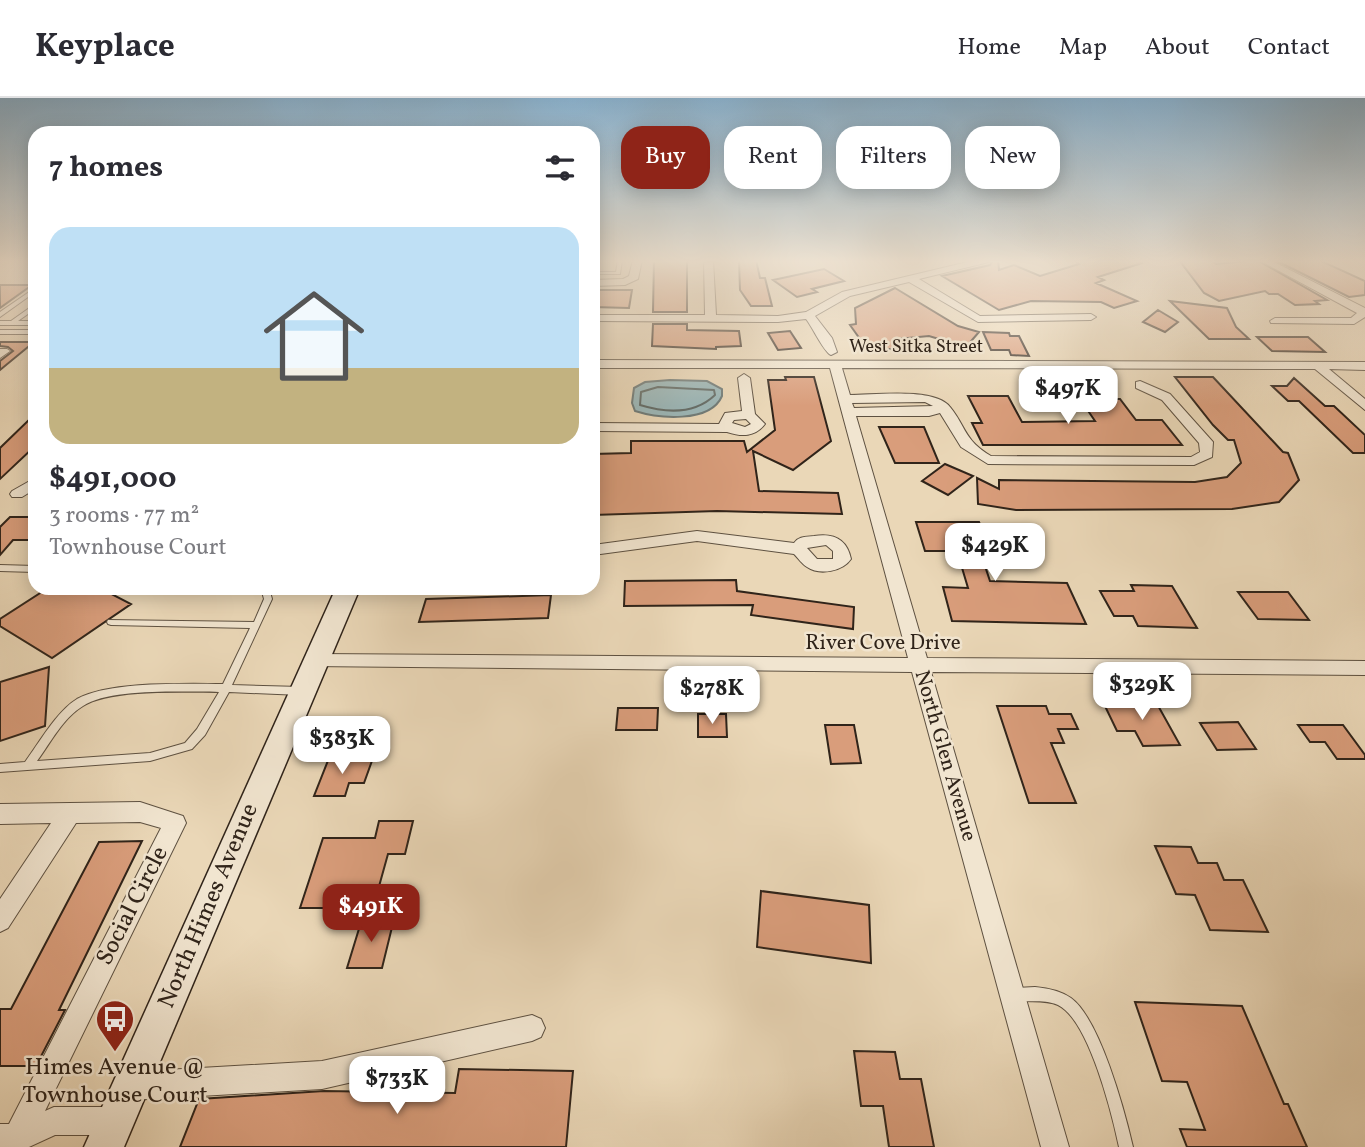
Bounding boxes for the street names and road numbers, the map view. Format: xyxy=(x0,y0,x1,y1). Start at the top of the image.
street label: West Sitka Street xyxy=(849,335,983,360)
street label: River Cove Drive xyxy=(805,629,961,658)
street label: North Glen Avenue xyxy=(907,667,983,845)
street label: North Himes Avenue xyxy=(150,798,268,1014)
street label: Social Circle xyxy=(88,841,178,971)

